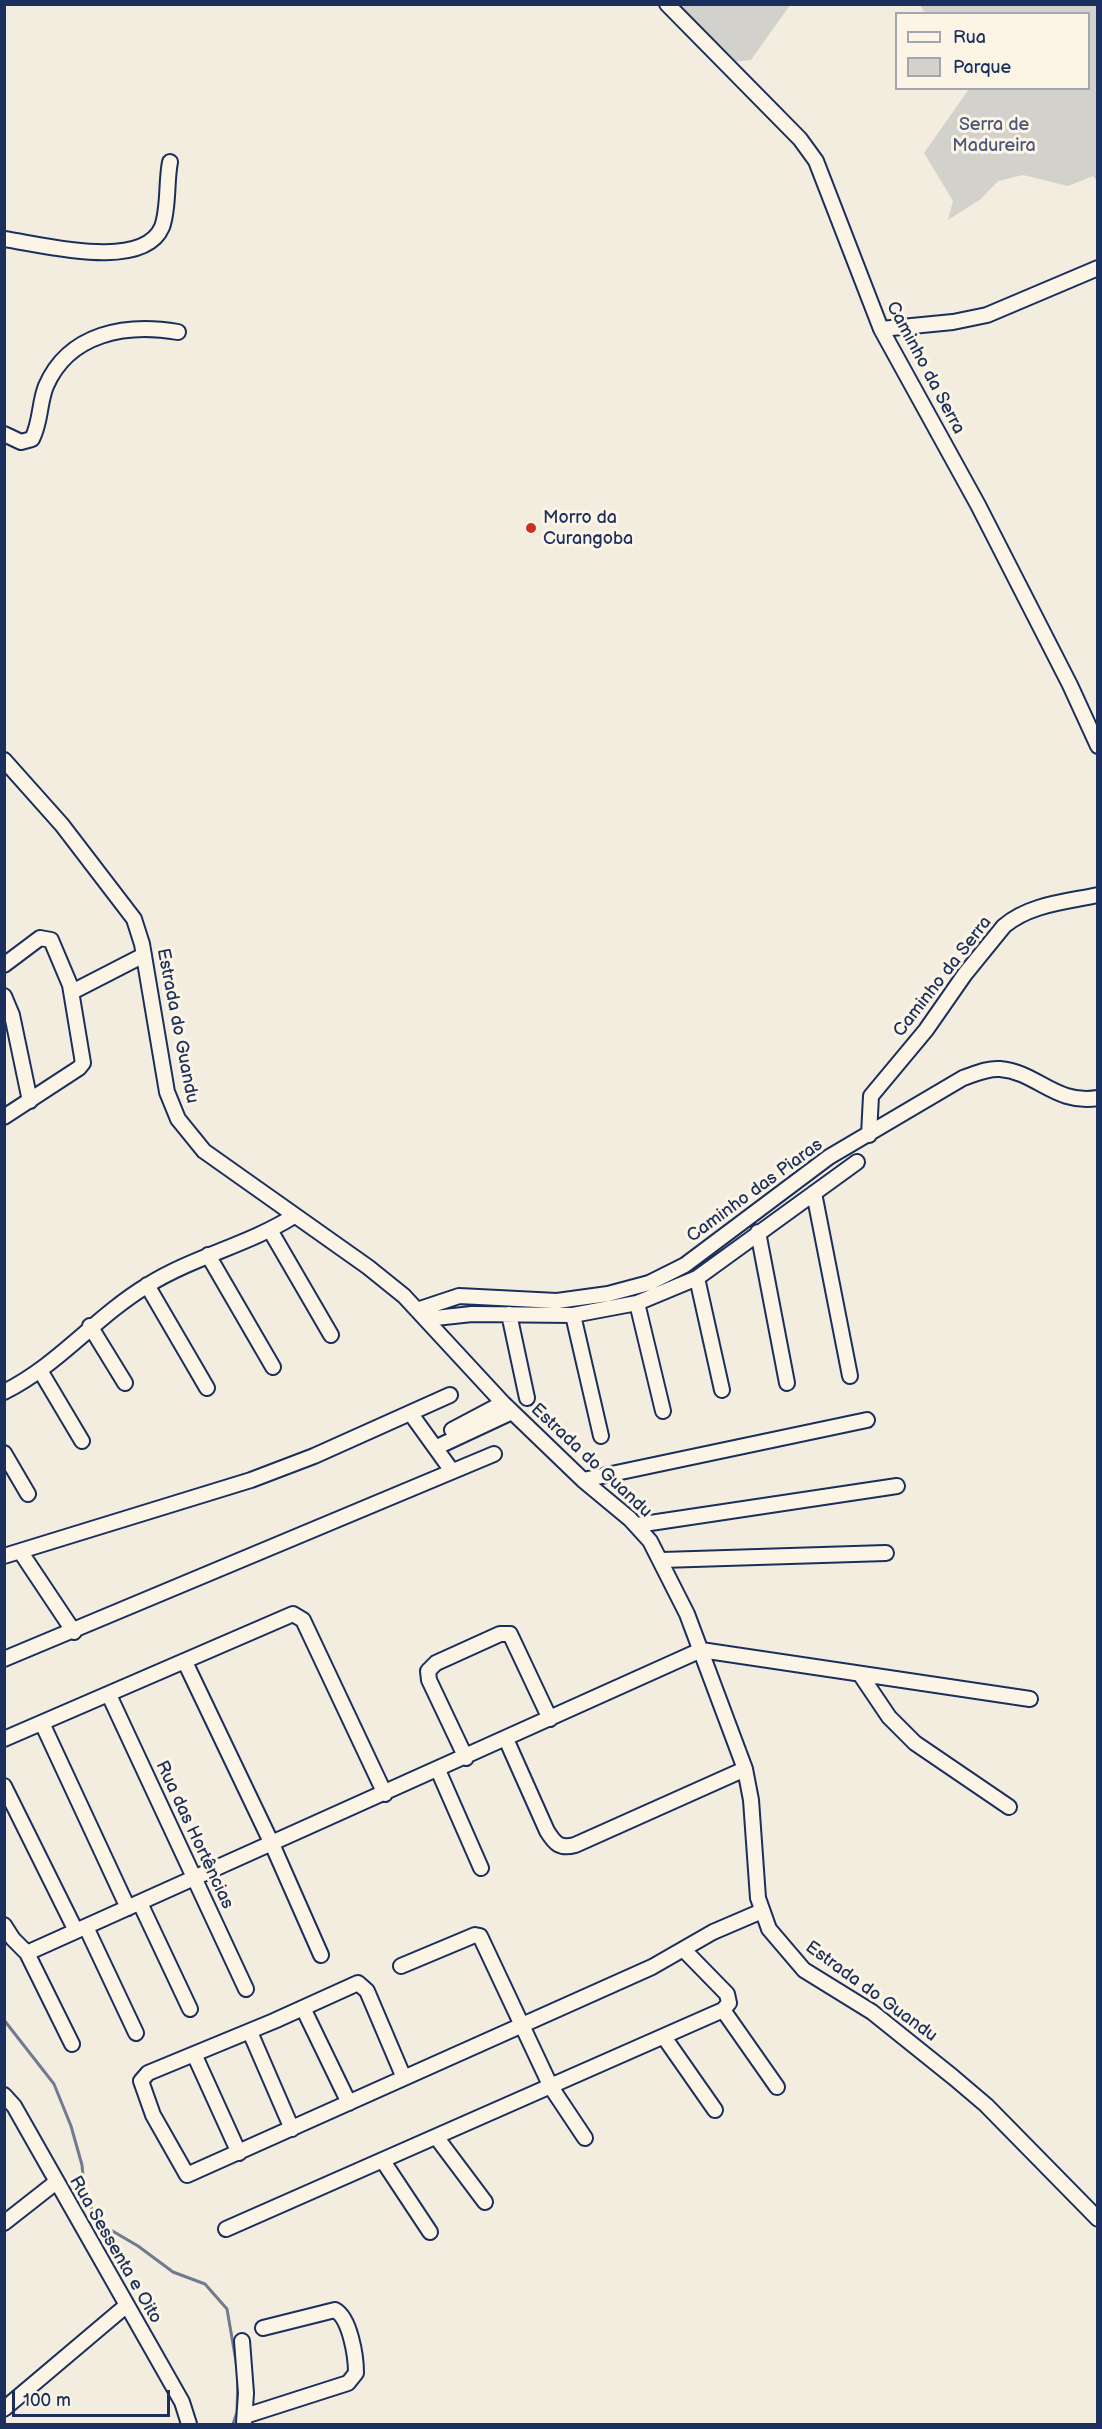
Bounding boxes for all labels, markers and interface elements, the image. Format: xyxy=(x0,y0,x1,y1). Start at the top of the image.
legend xyxy=(895,12,1090,90)
text: Rua xyxy=(953,27,986,48)
text: Parque xyxy=(953,57,1011,78)
park label: Serra de Madureira xyxy=(952,114,1036,156)
street label: Caminho da Serra xyxy=(881,298,969,438)
place label: Morro da Curangoba xyxy=(543,507,633,550)
marker: Morro da Curangoba xyxy=(524,521,538,535)
street label: Caminho da Serra xyxy=(889,912,997,1042)
street label: Estrada do Guandu xyxy=(151,947,203,1105)
street label: Caminho das Piaras xyxy=(683,1135,827,1247)
street label: Estrada do Guandu xyxy=(526,1399,656,1523)
street label: Rua das Hortências xyxy=(150,1757,238,1913)
street label: Estrada do Guandu xyxy=(801,1937,941,2047)
street label: Rua Sessenta e Oito xyxy=(64,2172,166,2328)
scale bar xyxy=(15,2378,172,2416)
text: 100 m xyxy=(23,2390,71,2411)

